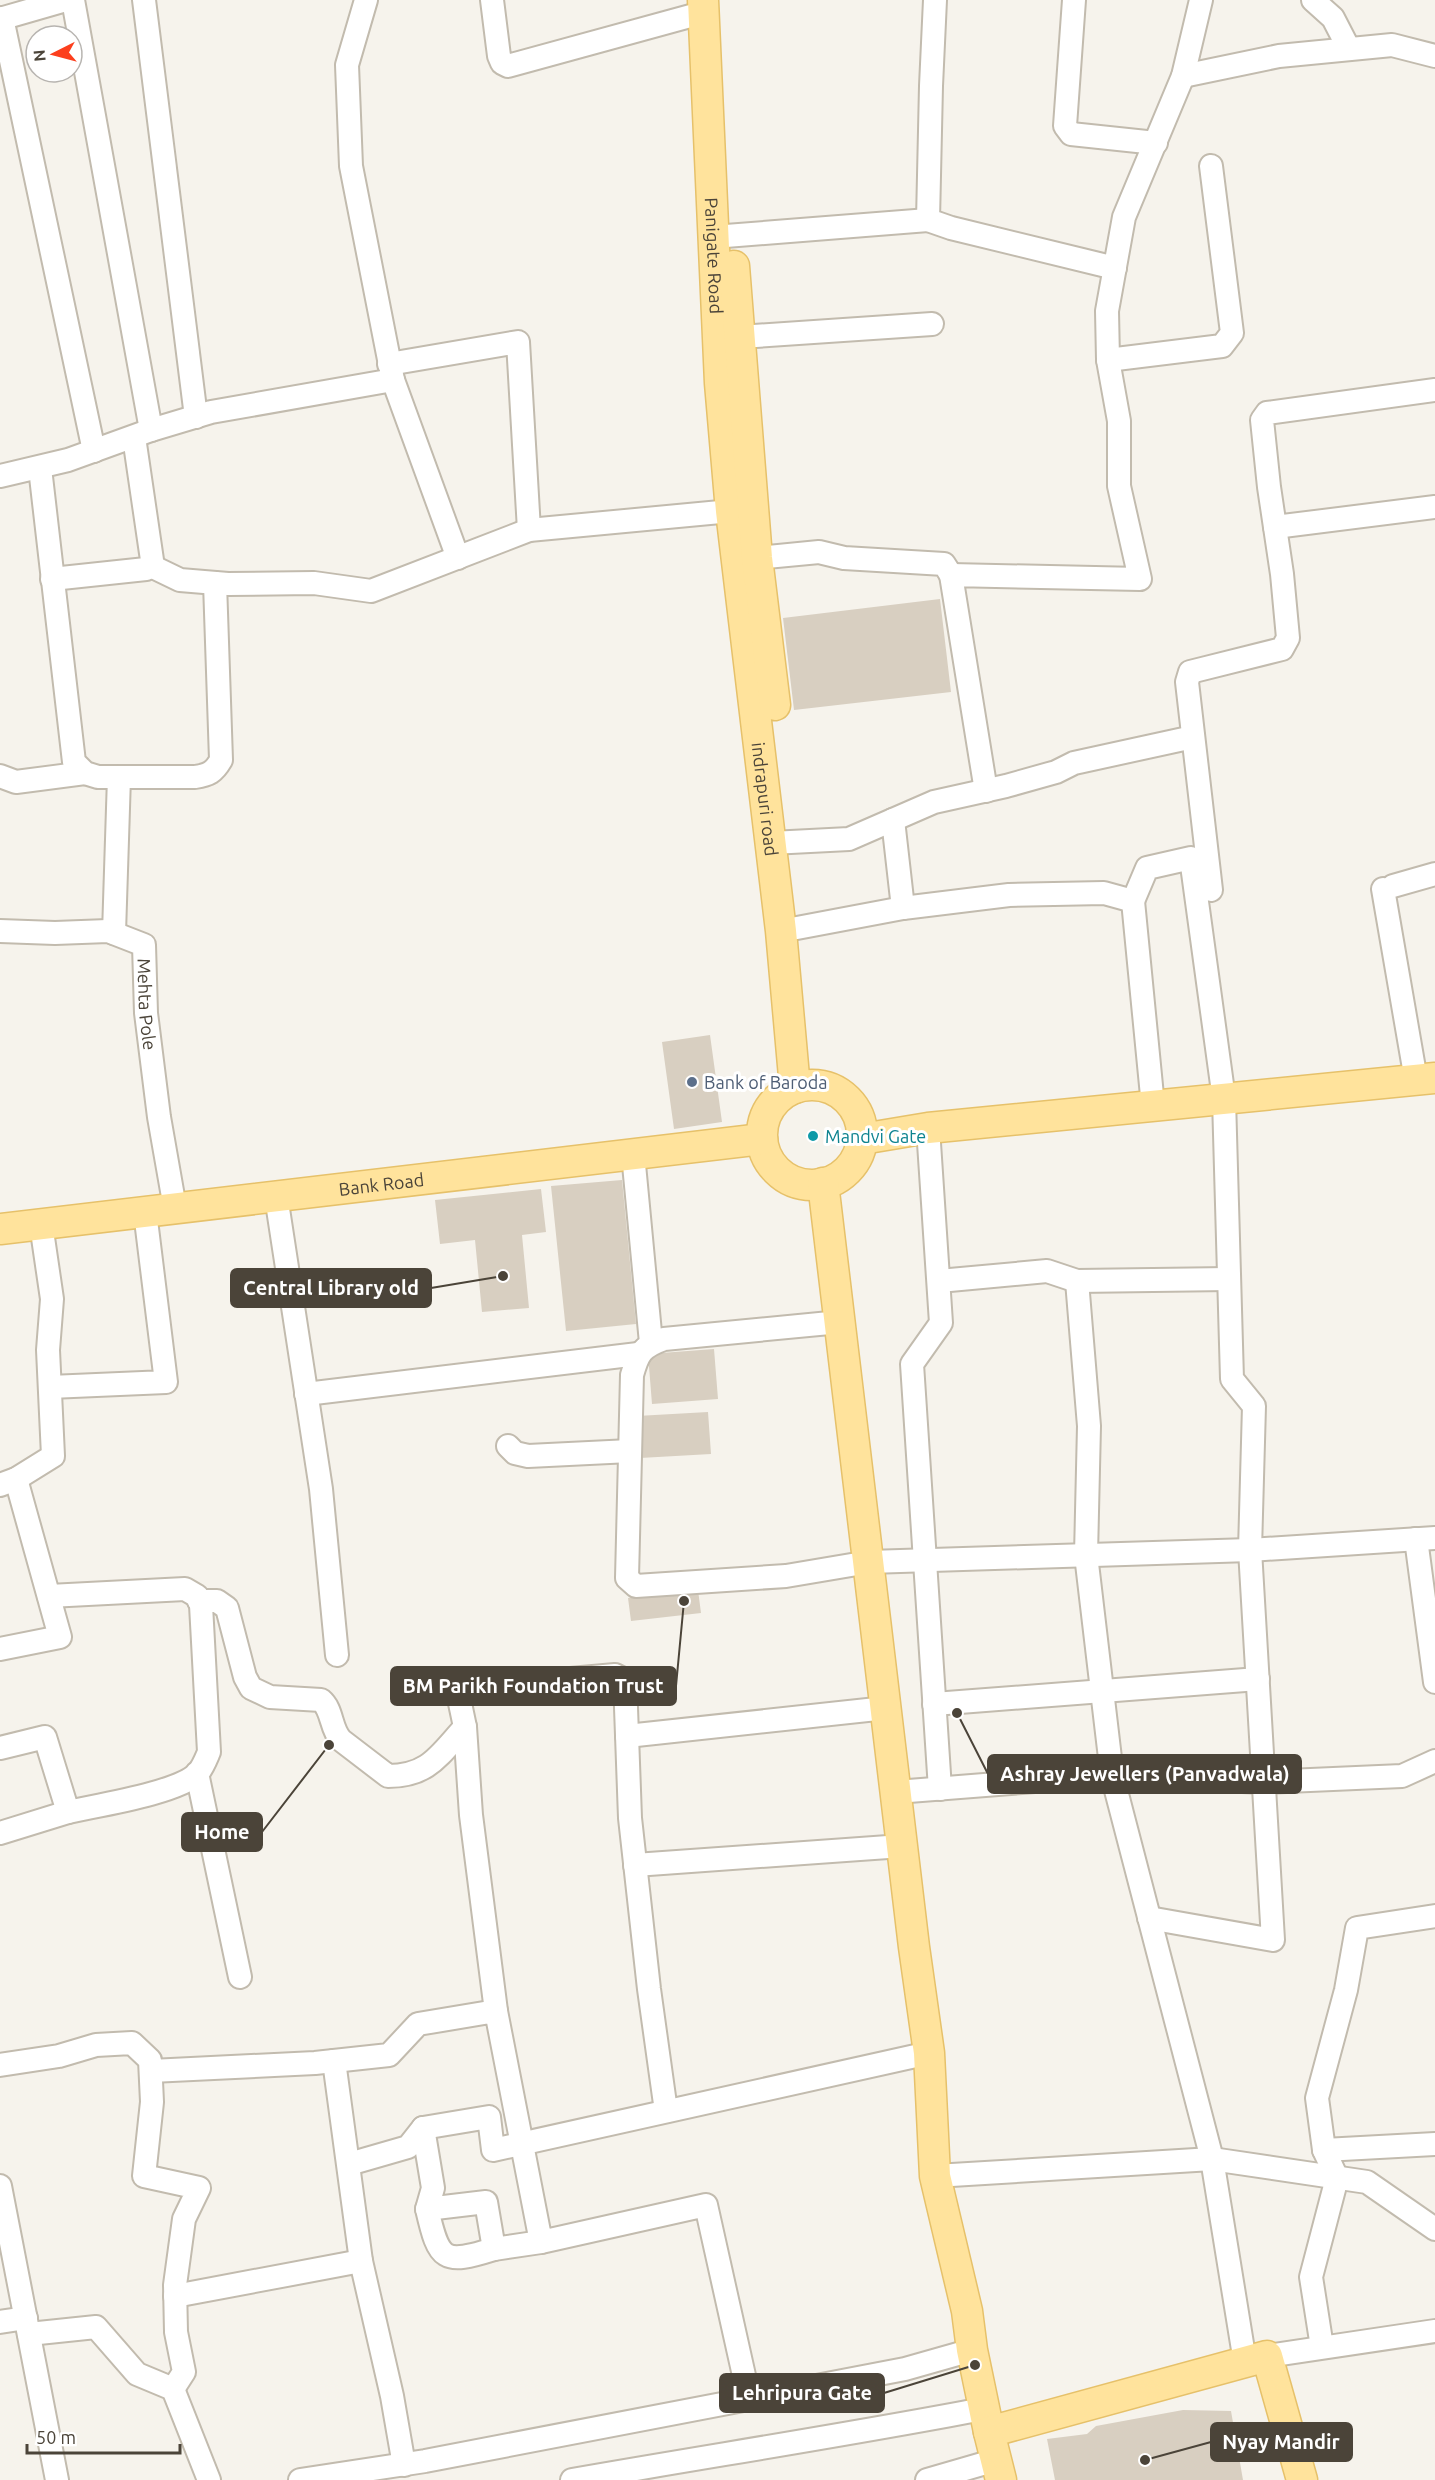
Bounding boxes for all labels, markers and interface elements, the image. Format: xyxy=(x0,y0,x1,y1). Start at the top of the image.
north arrow xyxy=(24,24,84,84)
text: N xyxy=(30,49,49,62)
street label: Panigate Road xyxy=(702,197,727,315)
street label: indrapuri road xyxy=(749,741,782,857)
street label: Mehta Pole xyxy=(134,958,161,1051)
place label: Bank of Baroda xyxy=(704,1072,827,1092)
marker: Bank of Baroda xyxy=(685,1075,699,1089)
place label: Mandvi Gate xyxy=(825,1126,926,1146)
marker: Mandvi Gate xyxy=(806,1129,820,1143)
street label: Bank Road xyxy=(338,1169,425,1199)
callout: Central Library old xyxy=(231,1269,431,1307)
text: Central Library old xyxy=(243,1276,419,1299)
callout: BM Parikh Foundation Trust xyxy=(391,1667,676,1705)
text: BM Parikh Foundation Trust xyxy=(402,1674,664,1697)
callout: Ashray Jewellers (Panvadwala) xyxy=(988,1755,1301,1793)
text: Ashray Jewellers (Panvadwala) xyxy=(1000,1762,1290,1785)
callout: Home xyxy=(182,1813,262,1851)
text: Home xyxy=(194,1820,250,1843)
callout: Lehripura Gate xyxy=(720,2374,884,2412)
text: Lehripura Gate xyxy=(732,2381,872,2404)
scale bar xyxy=(27,2417,180,2455)
callout: Nyay Mandir xyxy=(1211,2423,1352,2461)
text: 50 m xyxy=(36,2427,76,2447)
text: Nyay Mandir xyxy=(1222,2430,1341,2453)

